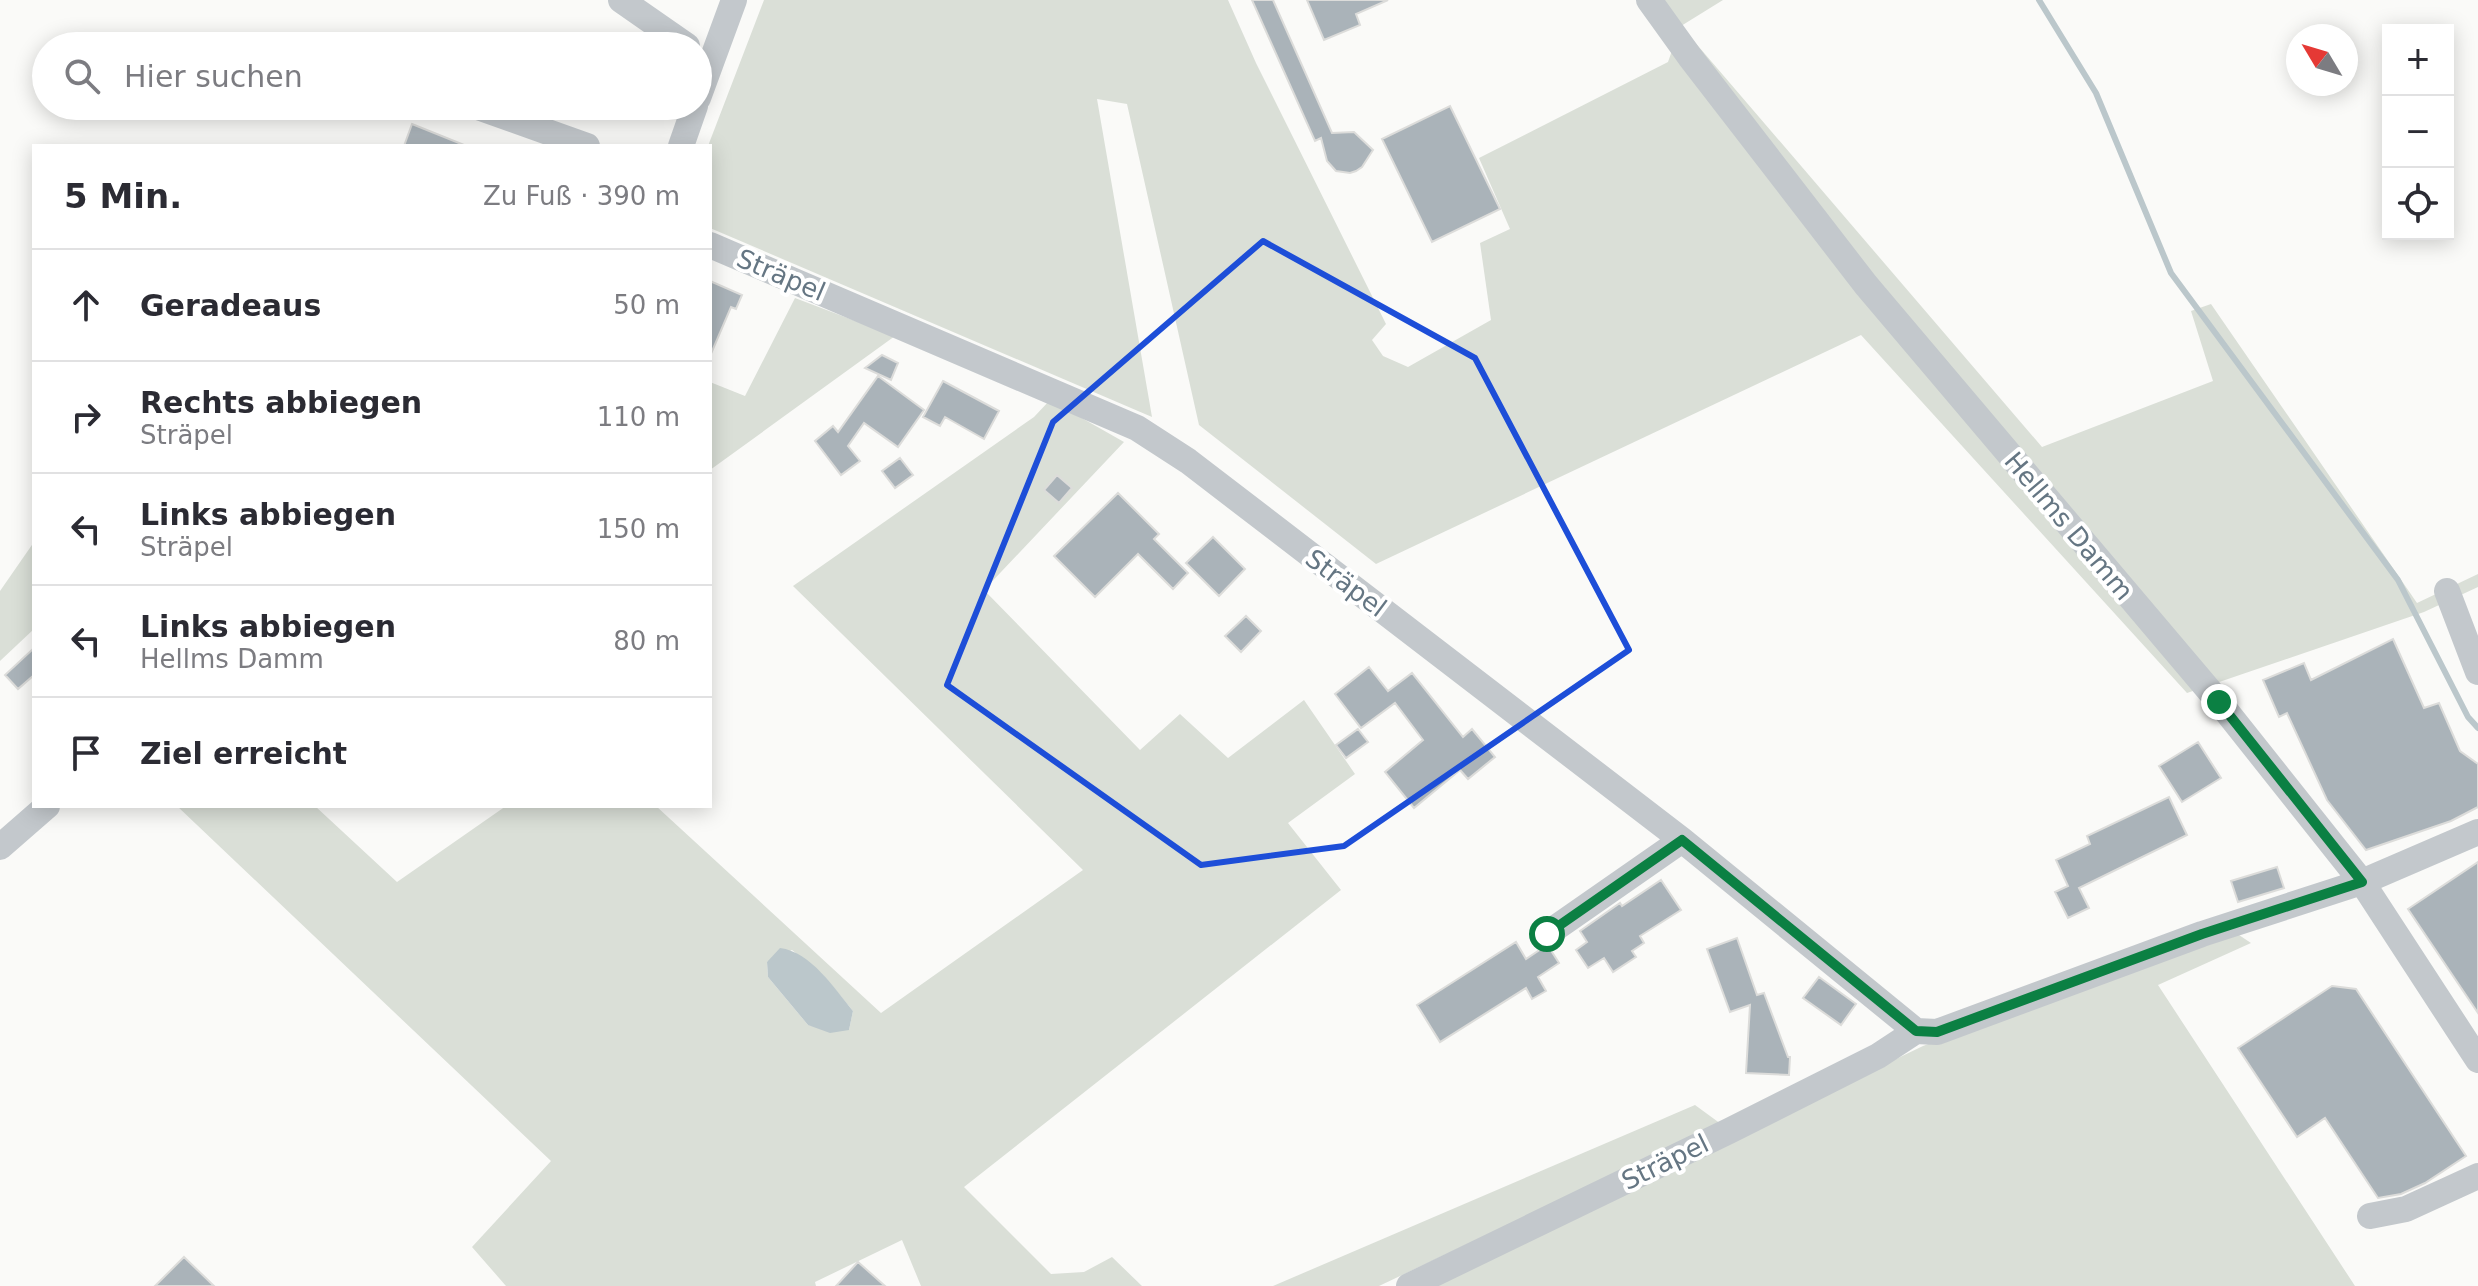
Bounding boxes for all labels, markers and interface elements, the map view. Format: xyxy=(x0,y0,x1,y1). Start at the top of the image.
north arrow xyxy=(2286,24,2358,96)
map controls xyxy=(2382,24,2454,240)
button: + xyxy=(2382,24,2454,96)
search box xyxy=(32,32,712,120)
icon: search xyxy=(60,54,104,98)
text: Hier suchen xyxy=(124,59,303,94)
button: − xyxy=(2382,96,2454,168)
button: locate xyxy=(2382,168,2454,240)
text: 5 Min. xyxy=(64,176,182,216)
text: Zu Fuß · 390 m xyxy=(483,181,680,211)
street label: Sträpel xyxy=(732,243,830,307)
icon: ahead xyxy=(64,283,108,327)
text: Geradeaus xyxy=(140,288,321,323)
text: 50 m xyxy=(613,290,680,320)
text: Rechts abbiegen xyxy=(140,385,422,420)
icon: right xyxy=(64,395,108,439)
text: 110 m xyxy=(597,402,680,432)
text: Sträpel xyxy=(140,420,233,450)
street label: Hellms Damm xyxy=(1998,446,2140,606)
text: Links abbiegen xyxy=(140,497,396,532)
icon: left xyxy=(64,507,108,551)
text: 150 m xyxy=(597,514,680,544)
text: Sträpel xyxy=(140,532,233,562)
street label: Sträpel xyxy=(1300,543,1392,623)
text: Links abbiegen xyxy=(140,609,396,644)
icon: left xyxy=(64,619,108,663)
text: 80 m xyxy=(613,626,680,656)
text: Hellms Damm xyxy=(140,644,324,674)
route end xyxy=(2201,684,2237,720)
icon: arrive xyxy=(64,731,108,775)
text: Ziel erreicht xyxy=(140,736,347,771)
route start xyxy=(1529,916,1565,952)
street label: Sträpel xyxy=(1617,1128,1713,1196)

